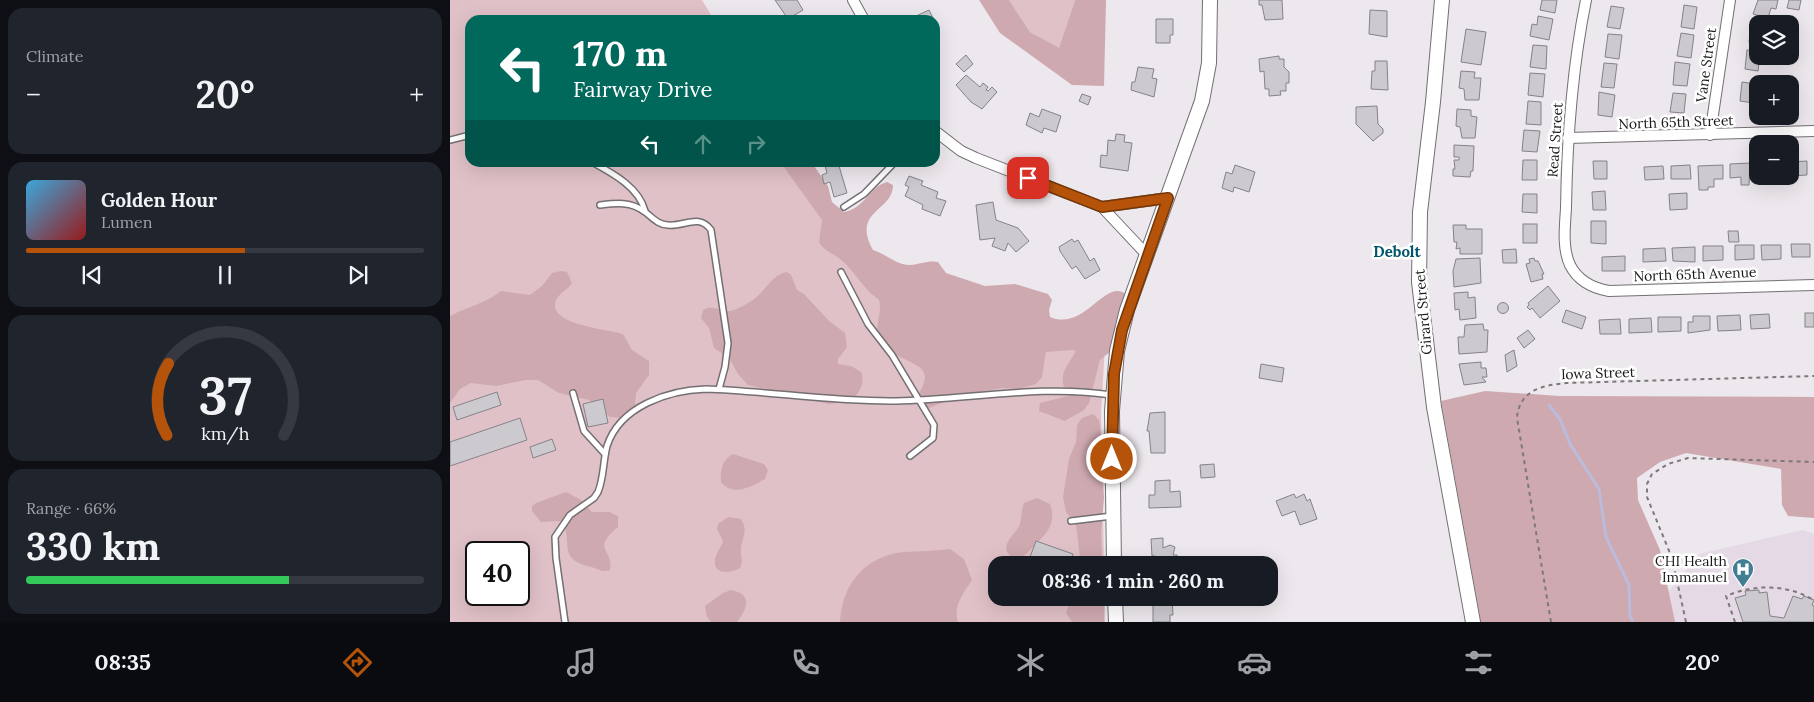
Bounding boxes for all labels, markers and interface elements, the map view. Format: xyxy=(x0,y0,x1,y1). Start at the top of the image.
map controls xyxy=(1749,15,1799,185)
button: layers xyxy=(1749,15,1799,65)
street label: Vane Street xyxy=(1692,26,1720,105)
text: 170 m xyxy=(573,31,667,76)
icon: left xyxy=(490,35,555,100)
text: Climate xyxy=(26,46,83,66)
text: 20° xyxy=(196,70,254,118)
text: Fairway Drive xyxy=(573,75,712,103)
button: + xyxy=(1749,75,1799,125)
text: − xyxy=(26,77,41,113)
text: + xyxy=(409,77,424,113)
street label: Read Street xyxy=(1543,101,1567,178)
street label: North 65th Street xyxy=(1618,111,1734,133)
icon: left xyxy=(636,130,664,158)
icon: ahead xyxy=(689,130,717,158)
icon: right xyxy=(742,130,770,158)
button: − xyxy=(1749,135,1799,185)
pin xyxy=(1007,157,1049,199)
icon: arrive xyxy=(1014,164,1042,192)
text: Golden Hour xyxy=(101,188,217,212)
text: Lumen xyxy=(101,212,153,232)
district label: Debolt xyxy=(1373,242,1421,261)
icon: previous xyxy=(78,261,106,289)
icon: pause xyxy=(211,261,239,289)
icon: next xyxy=(344,261,372,289)
street label: North 65th Avenue xyxy=(1633,263,1757,285)
street label: Girard Street xyxy=(1410,268,1436,355)
text: 37 xyxy=(198,362,252,428)
street label: Iowa Street xyxy=(1561,363,1636,383)
text: km/h xyxy=(201,422,249,445)
position arrow xyxy=(1085,432,1137,484)
text: Range · 66% xyxy=(26,498,116,518)
text: 330 km xyxy=(26,522,160,570)
speed limit sign: 40 xyxy=(465,541,530,606)
place label: CHI Health Immanuel xyxy=(1655,552,1727,586)
hospital icon: CHI Health Immanuel xyxy=(1731,557,1755,588)
text: 08:36 · 1 min · 260 m xyxy=(1042,569,1224,593)
icon: directions xyxy=(340,645,375,680)
icon: music xyxy=(564,645,599,680)
icon: phone xyxy=(788,645,823,680)
icon: climate xyxy=(1013,645,1048,680)
icon: car xyxy=(1237,645,1272,680)
icon: filters xyxy=(1461,645,1496,680)
text: 08:35 xyxy=(95,648,151,676)
text: 20° xyxy=(1685,648,1719,676)

